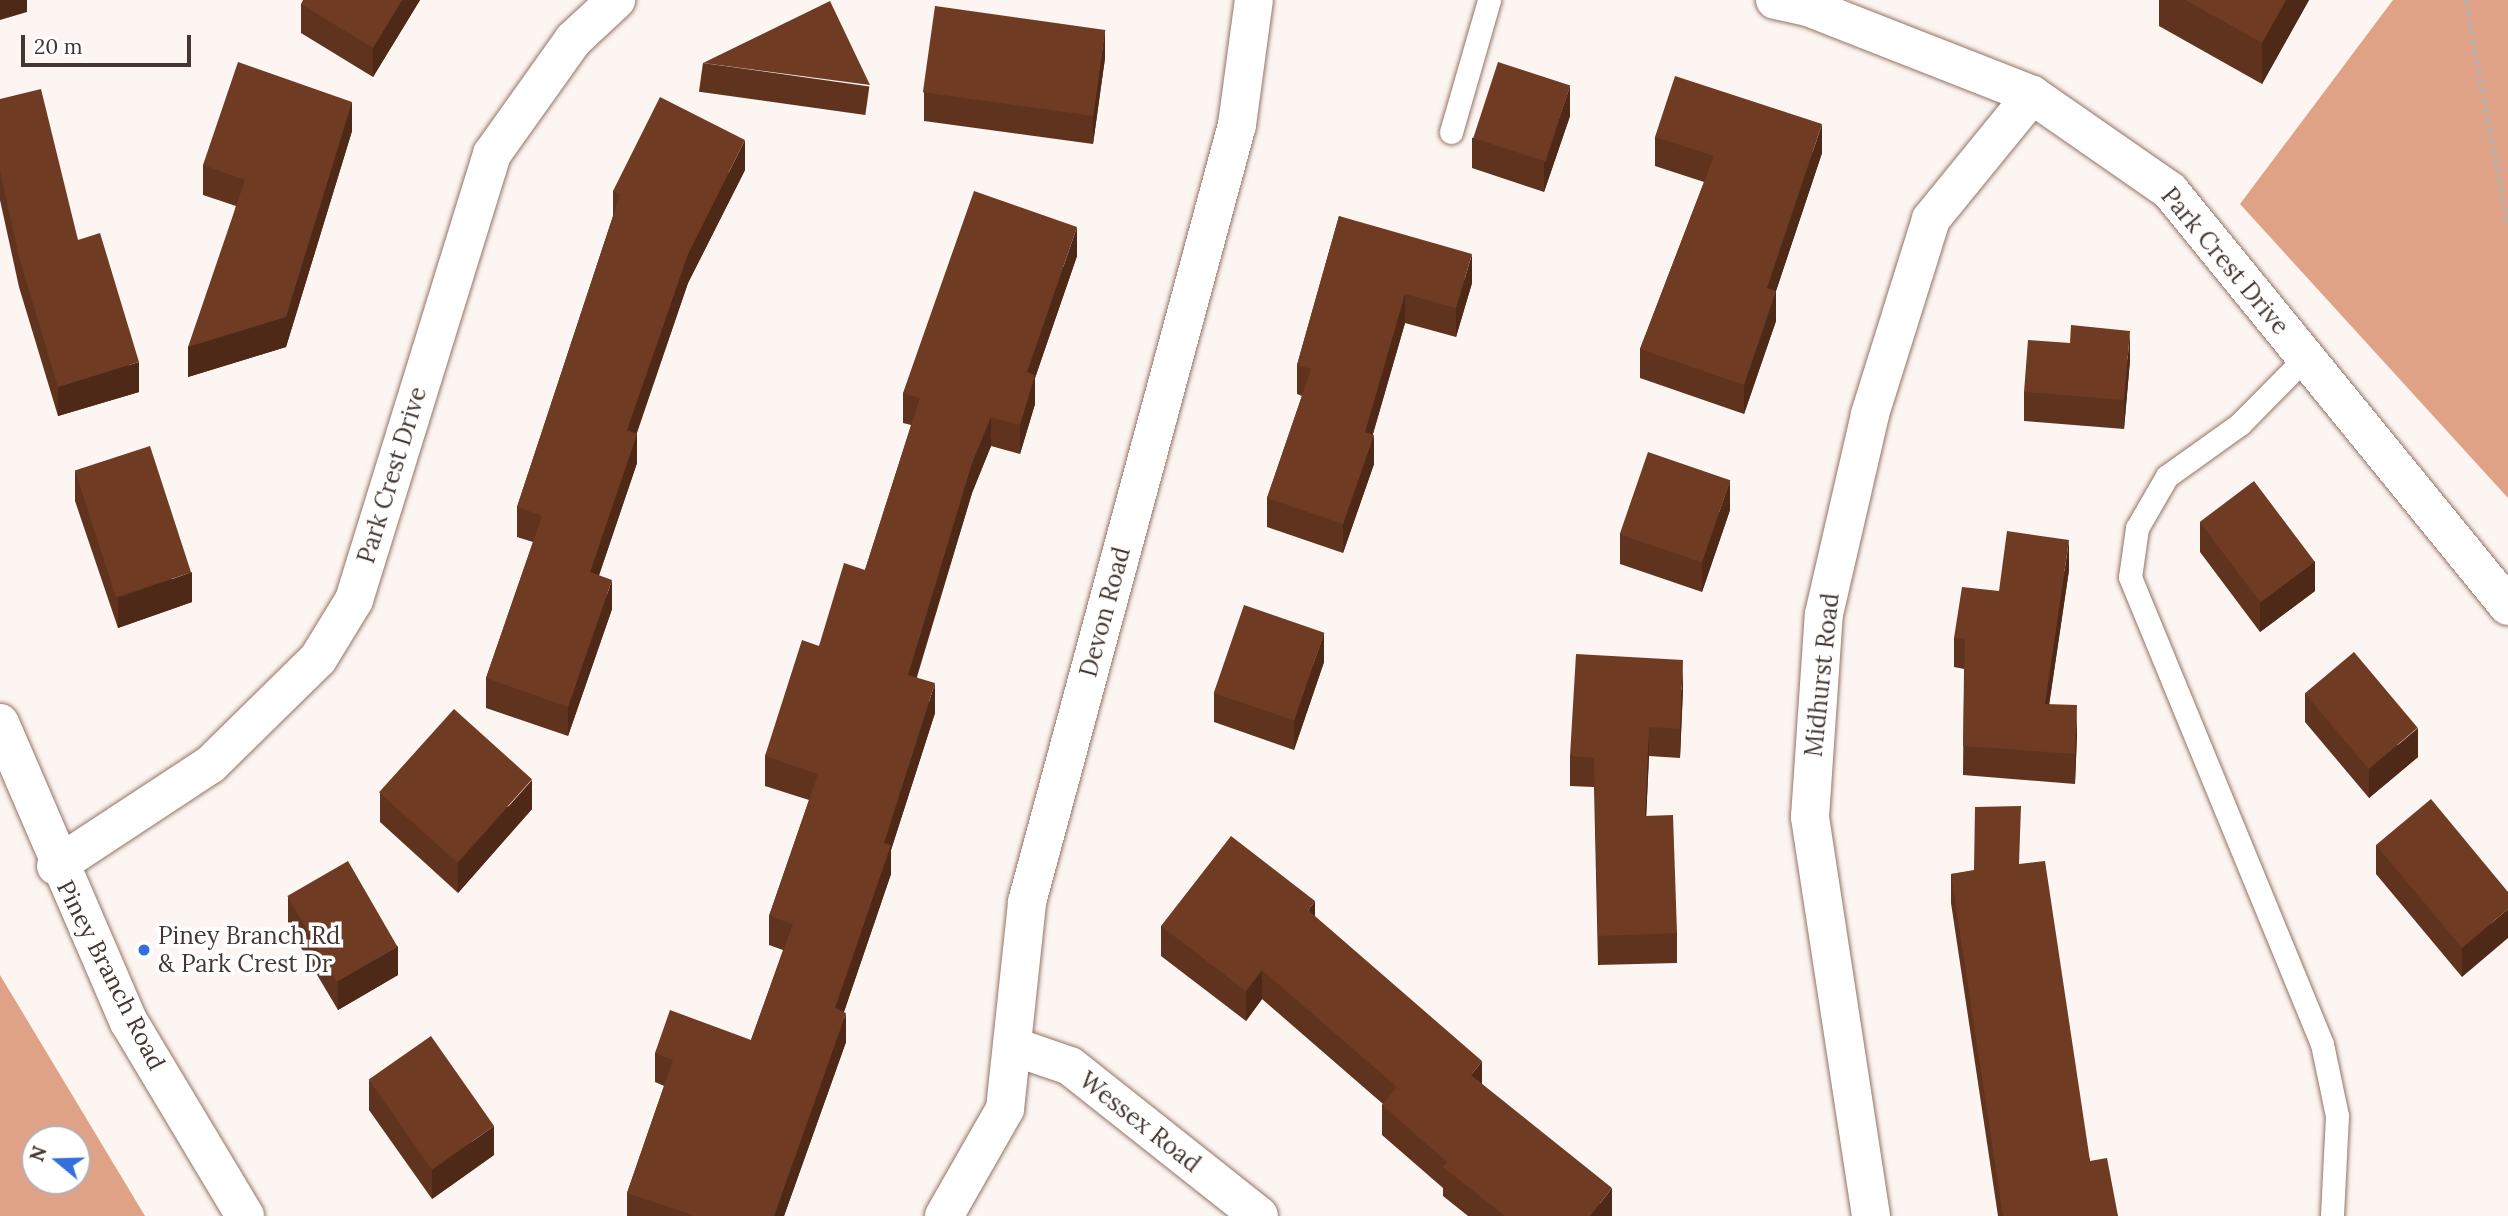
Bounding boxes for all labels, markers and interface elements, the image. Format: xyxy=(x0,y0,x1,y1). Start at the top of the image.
scale bar xyxy=(24,21,194,65)
text: 20 m xyxy=(34,33,83,60)
street label: Park Crest Drive xyxy=(2155,182,2295,340)
street label: Park Crest Drive xyxy=(351,383,433,567)
street label: Devon Road xyxy=(1074,544,1136,680)
street label: Midhurst Road xyxy=(1799,592,1845,758)
street label: Piney Branch Road xyxy=(51,875,171,1075)
place label: Piney Branch Rd & Park Crest Dr xyxy=(158,922,340,978)
marker: Piney Branch Rd & Park Crest Dr xyxy=(136,942,152,958)
street label: Wessex Road xyxy=(1074,1066,1206,1178)
north arrow xyxy=(21,1125,91,1195)
text: N xyxy=(24,1143,52,1165)

